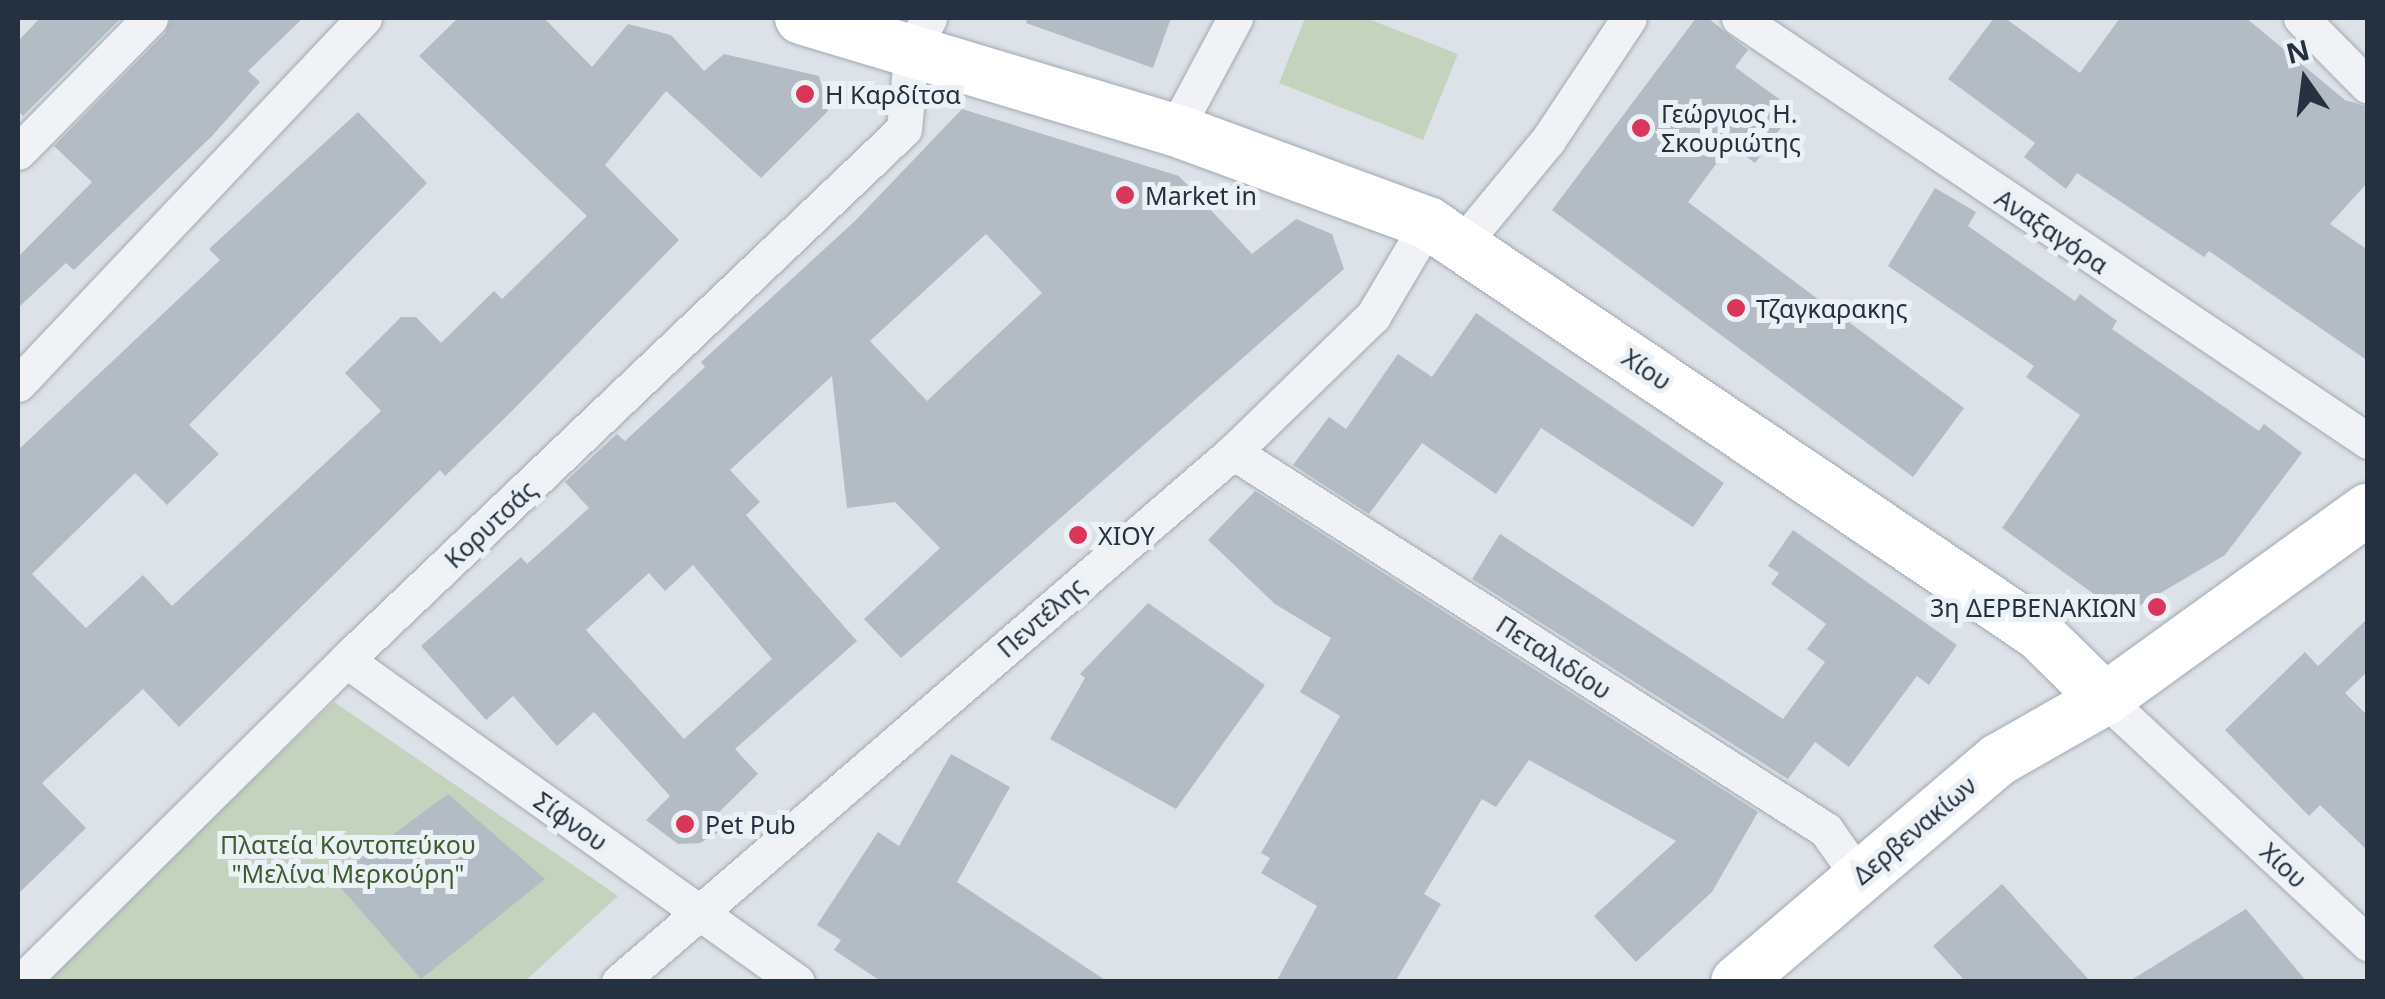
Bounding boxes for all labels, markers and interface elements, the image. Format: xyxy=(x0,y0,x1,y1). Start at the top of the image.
north arrow xyxy=(2255,30,2355,130)
text: N xyxy=(2282,30,2313,72)
place label: Η Καρδίτσα xyxy=(825,79,961,109)
marker: Η Καρδίτσα xyxy=(794,83,816,105)
place label: Γεώργιος Η. Σκουριώτης xyxy=(1661,99,1801,158)
marker: Γεώργιος Η. Σκουριώτης xyxy=(1630,117,1652,139)
place label: Market in xyxy=(1145,180,1257,210)
street label: Αναξαγόρα xyxy=(1990,182,2114,280)
marker: Market in xyxy=(1114,184,1136,206)
place label: Τζαγκαρακης xyxy=(1756,293,1908,323)
marker: Τζαγκαρακης xyxy=(1725,297,1747,319)
street label: Χίου xyxy=(1617,342,1677,396)
street label: Κορυτσάς xyxy=(438,474,542,574)
place label: ΧΙΟΥ xyxy=(1098,520,1155,550)
marker: ΧΙΟΥ xyxy=(1067,524,1089,546)
street label: Πεντέλης xyxy=(991,571,1091,663)
place label: 3η ΔΕΡΒΕΝΑΚΙΩΝ xyxy=(1930,592,2137,622)
marker: 3η ΔΕΡΒΕΝΑΚΙΩΝ xyxy=(2146,596,2168,618)
street label: Πεταλιδίου xyxy=(1491,609,1617,705)
street label: Δερβενακίων xyxy=(1846,770,1982,890)
street label: Σίφνου xyxy=(529,785,613,857)
place label: Pet Pub xyxy=(705,809,796,839)
marker: Pet Pub xyxy=(674,813,696,835)
park label: Πλατεία Κοντοπεύκου "Μελίνα Μερκούρη" xyxy=(220,830,476,889)
street label: Χίου xyxy=(2255,836,2313,894)

